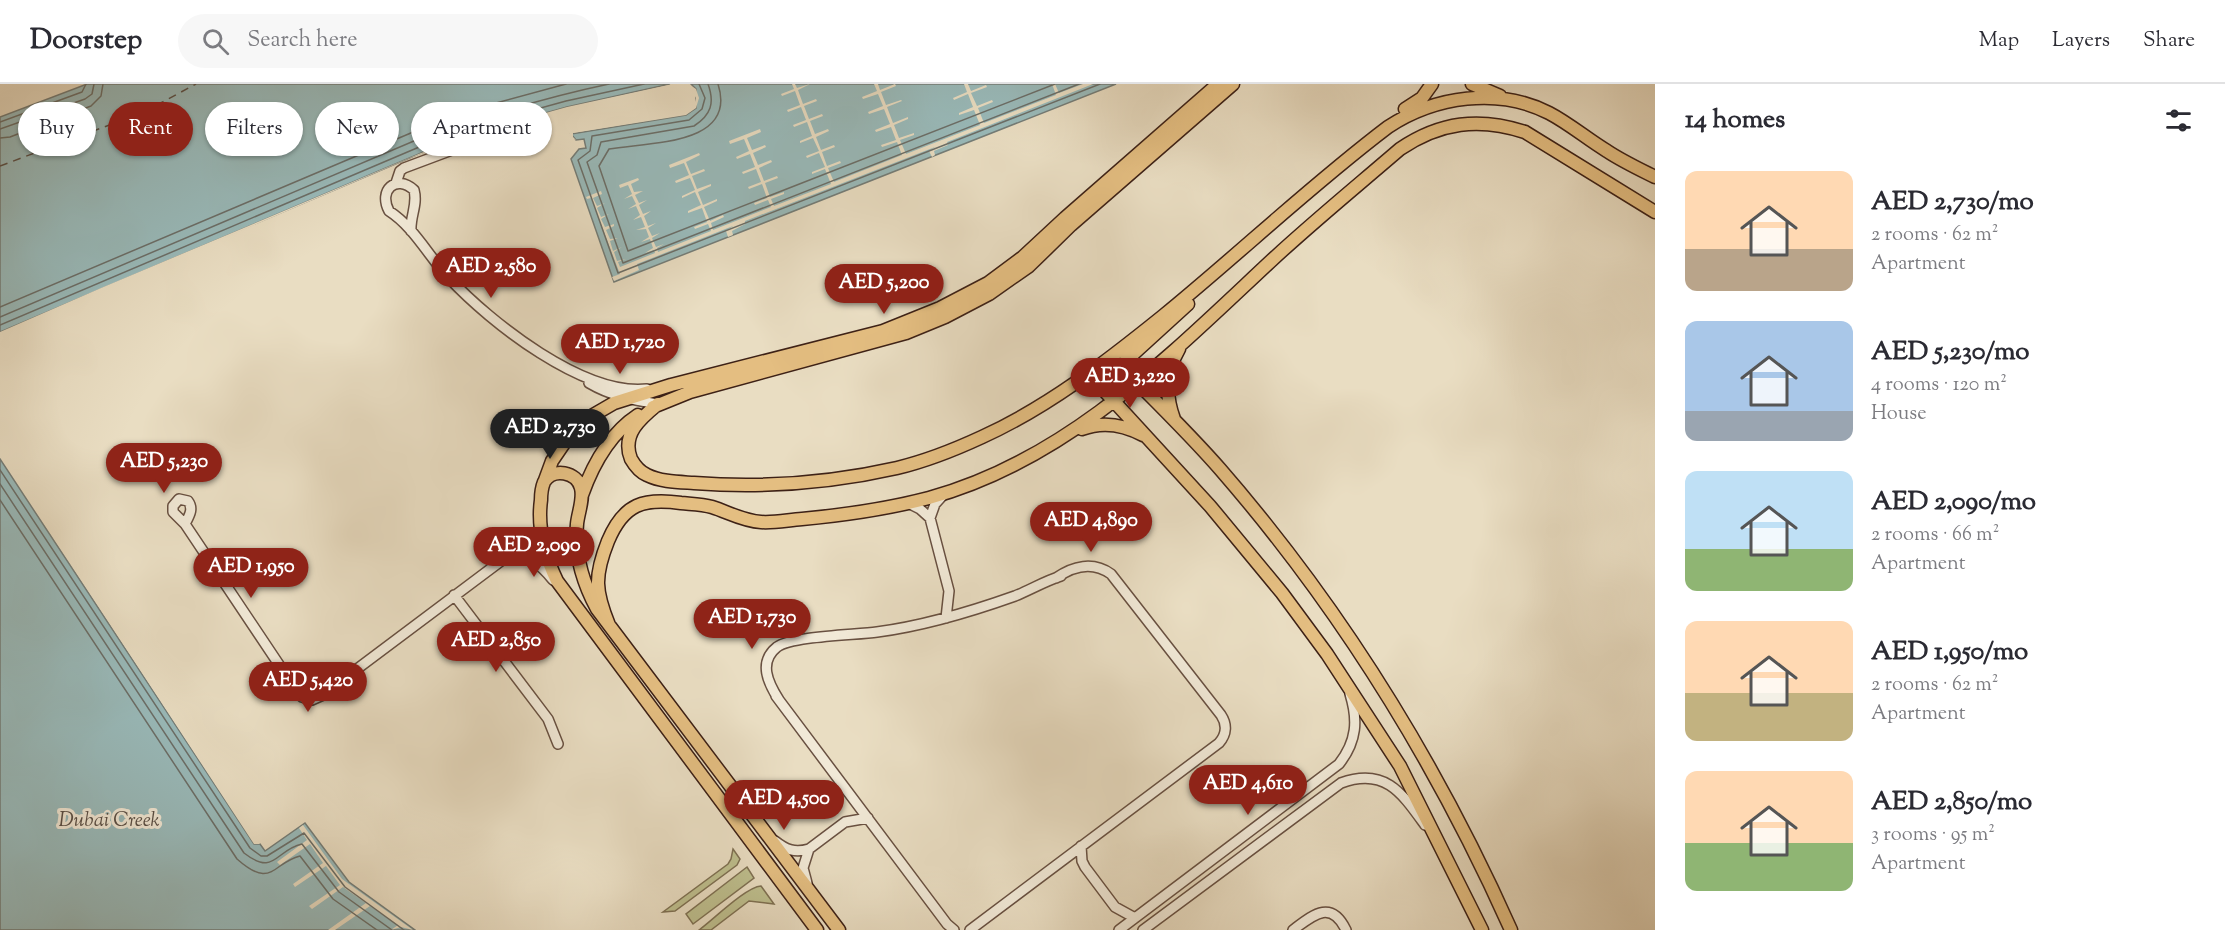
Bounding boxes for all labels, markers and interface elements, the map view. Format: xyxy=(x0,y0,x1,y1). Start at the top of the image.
search box xyxy=(178,14,598,68)
text: Doorstep xyxy=(30,21,142,61)
icon: search xyxy=(199,25,232,58)
text: Search here xyxy=(247,25,358,57)
text: Map xyxy=(1979,26,2019,56)
text: Layers xyxy=(2052,26,2110,56)
text: Share xyxy=(2143,26,2195,56)
chip: Buy xyxy=(18,102,96,156)
chip: Rent xyxy=(108,102,193,156)
chip: Filters xyxy=(205,102,303,156)
chip: New xyxy=(315,102,399,156)
chip: Apartment xyxy=(411,102,552,156)
text: 14 homes xyxy=(1685,102,1785,139)
icon: filters xyxy=(2162,104,2195,137)
text: AED 2,730/mo xyxy=(1871,184,2034,221)
icon: home xyxy=(1733,195,1805,267)
text: 2 rooms · 62 m² xyxy=(1871,221,1999,250)
pin: AED 2,580 xyxy=(422,248,560,299)
text: Apartment xyxy=(1871,250,1966,279)
text: AED 2,580 xyxy=(446,253,536,282)
pin: AED 5,200 xyxy=(815,264,953,315)
text: AED 5,200 xyxy=(839,269,929,298)
pin: AED 1,720 xyxy=(551,324,689,375)
text: AED 1,720 xyxy=(575,329,665,358)
text: AED 5,230/mo xyxy=(1871,334,2030,371)
icon: home xyxy=(1733,345,1805,417)
pin: AED 3,220 xyxy=(1061,358,1199,409)
text: AED 3,220 xyxy=(1085,363,1175,392)
text: 4 rooms · 120 m² xyxy=(1871,371,2007,400)
text: House xyxy=(1871,400,1926,429)
pin: AED 2,730 xyxy=(481,409,619,460)
text: AED 2,730 xyxy=(504,414,596,443)
pin: AED 5,230 xyxy=(95,443,233,494)
text: AED 5,230 xyxy=(120,448,208,477)
text: AED 2,090/mo xyxy=(1871,484,2036,521)
icon: home xyxy=(1733,495,1805,567)
pin: AED 4,890 xyxy=(1022,502,1160,553)
text: AED 4,890 xyxy=(1044,507,1138,536)
text: 2 rooms · 66 m² xyxy=(1871,521,1999,550)
pin: AED 2,090 xyxy=(465,527,603,578)
text: AED 2,090 xyxy=(487,532,581,561)
pin: AED 1,950 xyxy=(182,548,320,599)
text: Apartment xyxy=(1871,550,1966,579)
text: AED 1,950 xyxy=(207,553,295,582)
pin: AED 1,730 xyxy=(683,599,821,650)
text: AED 1,730 xyxy=(708,604,796,633)
pin: AED 2,850 xyxy=(427,622,565,673)
text: AED 2,850 xyxy=(451,627,541,656)
text: AED 1,950/mo xyxy=(1871,634,2028,671)
icon: home xyxy=(1733,645,1805,717)
pin: AED 5,420 xyxy=(239,662,377,713)
text: AED 5,420 xyxy=(263,667,353,696)
text: 2 rooms · 62 m² xyxy=(1871,671,1999,700)
text: Apartment xyxy=(1871,700,1966,729)
pin: AED 4,610 xyxy=(1179,765,1317,816)
text: AED 4,610 xyxy=(1203,770,1293,799)
pin: AED 4,500 xyxy=(715,780,853,831)
text: AED 2,850/mo xyxy=(1871,784,2032,821)
text: AED 4,500 xyxy=(738,785,830,814)
icon: home xyxy=(1733,795,1805,867)
water label: Dubai Creek xyxy=(58,807,160,836)
text: 3 rooms · 95 m² xyxy=(1871,821,1995,850)
text: Apartment xyxy=(1871,850,1966,879)

